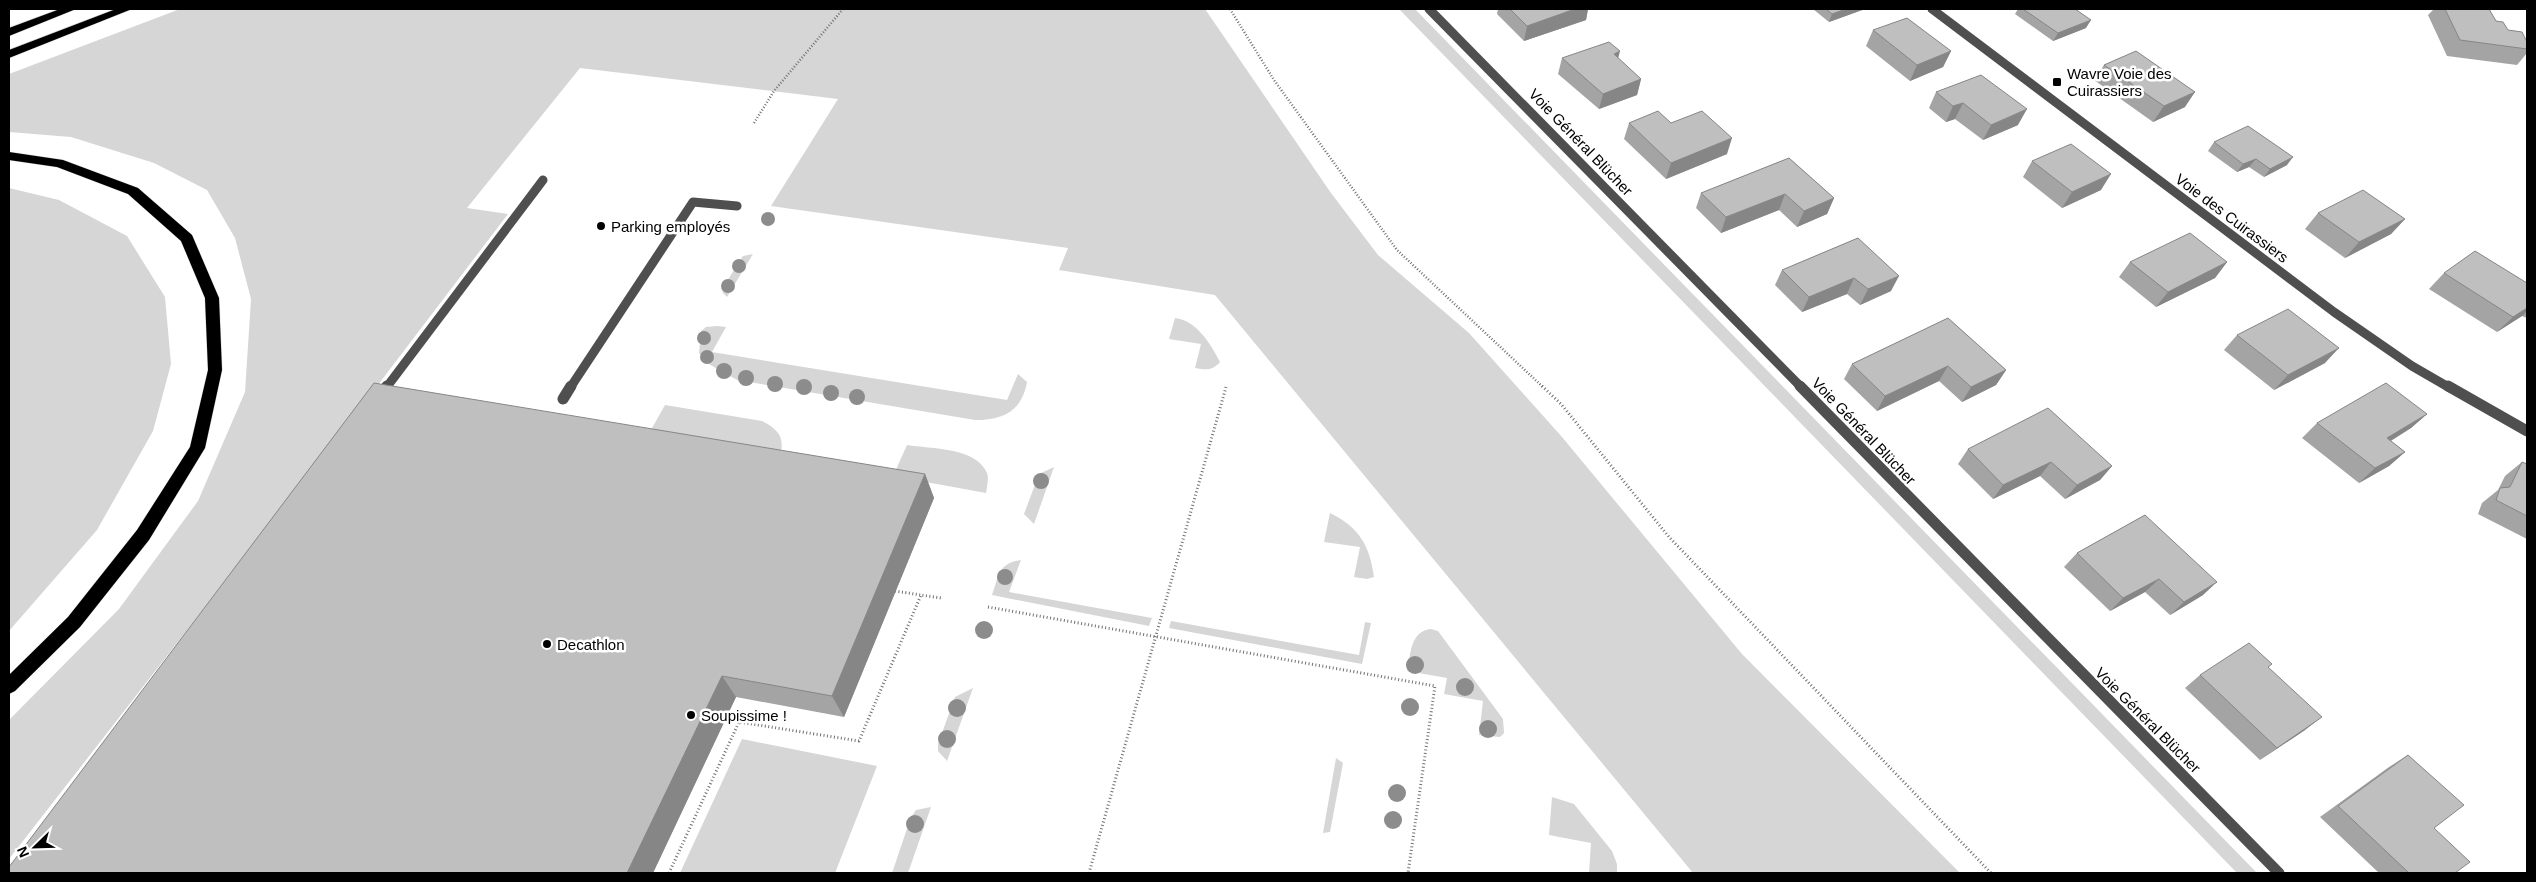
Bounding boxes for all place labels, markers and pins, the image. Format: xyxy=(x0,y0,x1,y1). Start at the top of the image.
place label: Wavre Voie des Cuirassiers xyxy=(2067,65,2172,99)
marker: Wavre Voie des Cuirassiers xyxy=(2051,76,2063,88)
place label: Parking employés xyxy=(611,218,730,235)
marker: Parking employés xyxy=(595,220,607,232)
place label: Decathlon xyxy=(557,636,625,653)
marker: Decathlon xyxy=(541,638,553,650)
place label: Soupissime ! xyxy=(701,707,787,724)
marker: Soupissime ! xyxy=(685,709,697,721)

